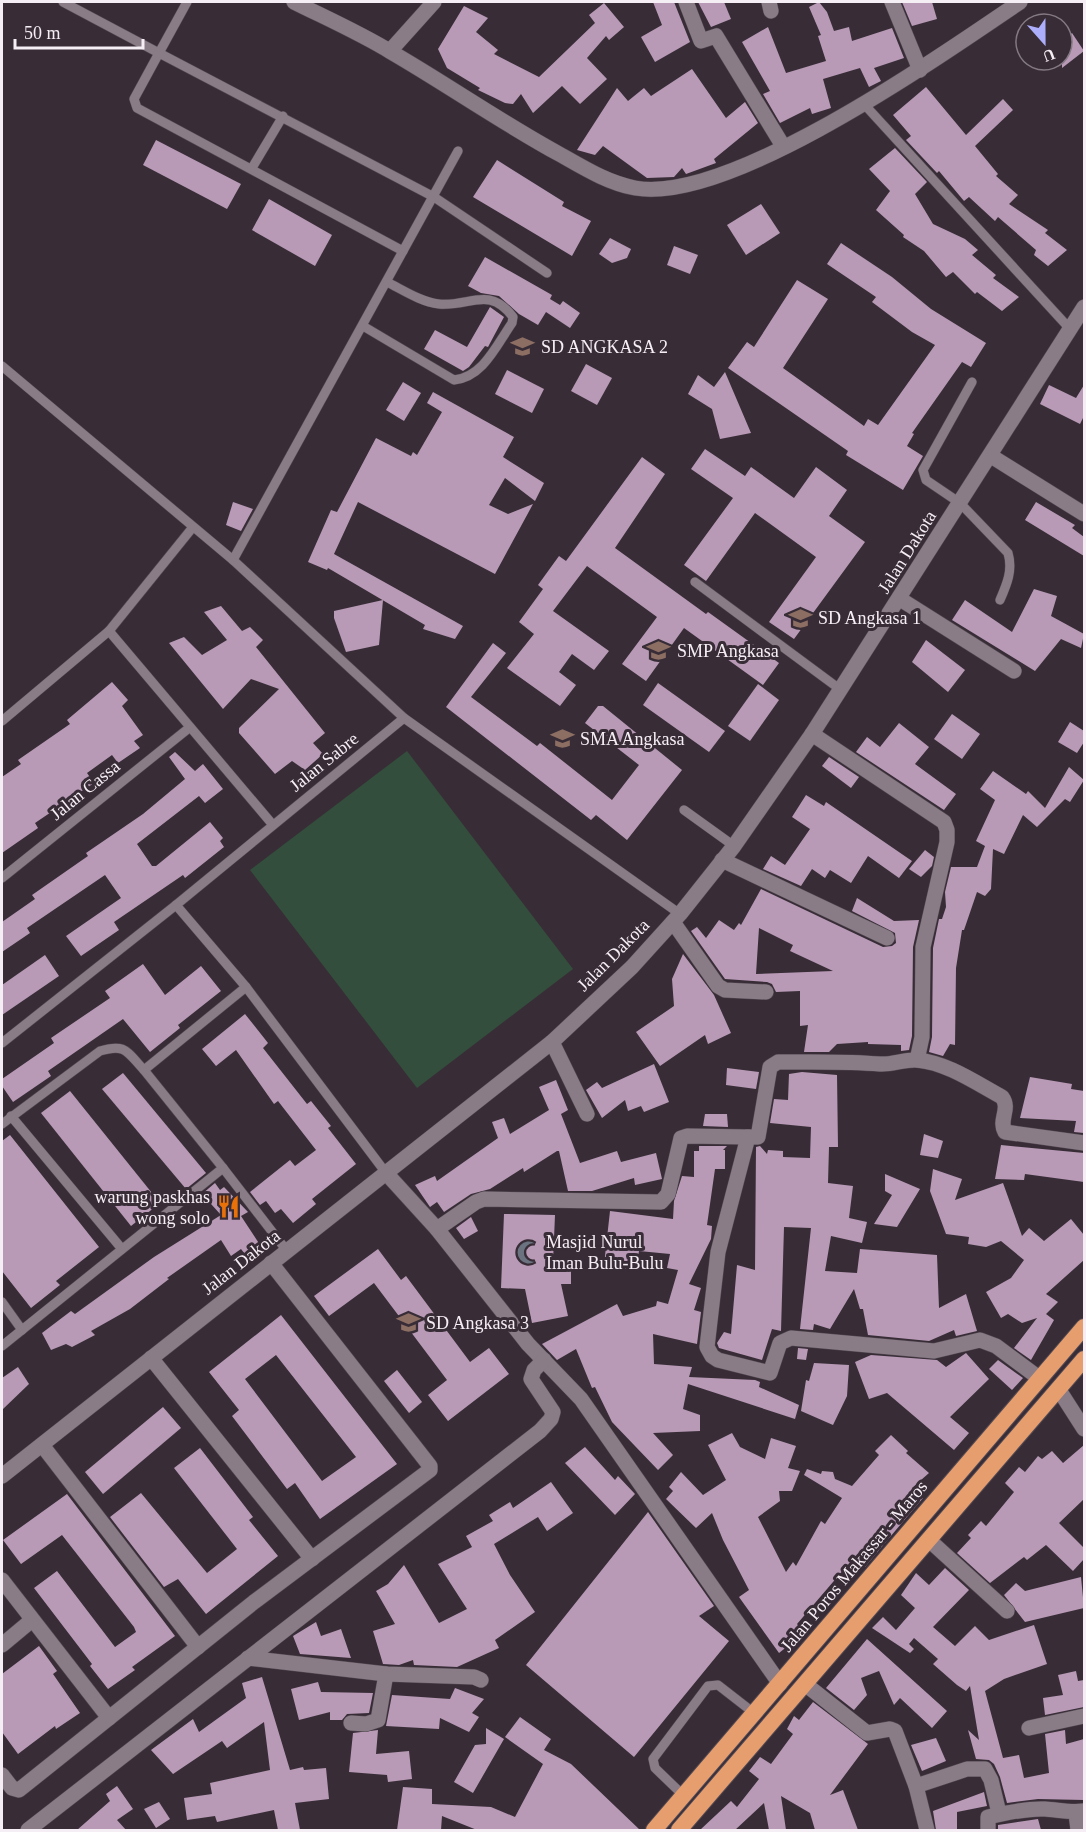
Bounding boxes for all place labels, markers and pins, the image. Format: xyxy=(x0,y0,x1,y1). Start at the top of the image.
school or university icon: SD ANGKASA 2 xyxy=(510,334,536,360)
place label: SD ANGKASA 2 xyxy=(541,337,668,357)
school or university icon: SD Angkasa 1 xyxy=(787,605,813,631)
place label: SD Angkasa 1 xyxy=(818,608,921,628)
school or university icon: SMP Angkasa xyxy=(646,638,672,664)
place label: SMP Angkasa xyxy=(677,641,779,661)
school or university icon: SMA Angkasa xyxy=(549,726,575,752)
place label: SMA Angkasa xyxy=(580,729,685,749)
place label: warung paskhas wong solo xyxy=(95,1187,210,1228)
restaurant icon: warung paskhas wong solo xyxy=(215,1194,241,1220)
place label: Masjid Nurul Iman Bulu-Bulu xyxy=(546,1232,664,1273)
mosque icon: Masjid Nurul Iman Bulu-Bulu xyxy=(515,1239,541,1265)
school or university icon: SD Angkasa 3 xyxy=(395,1310,421,1336)
place label: SD Angkasa 3 xyxy=(426,1313,529,1333)

